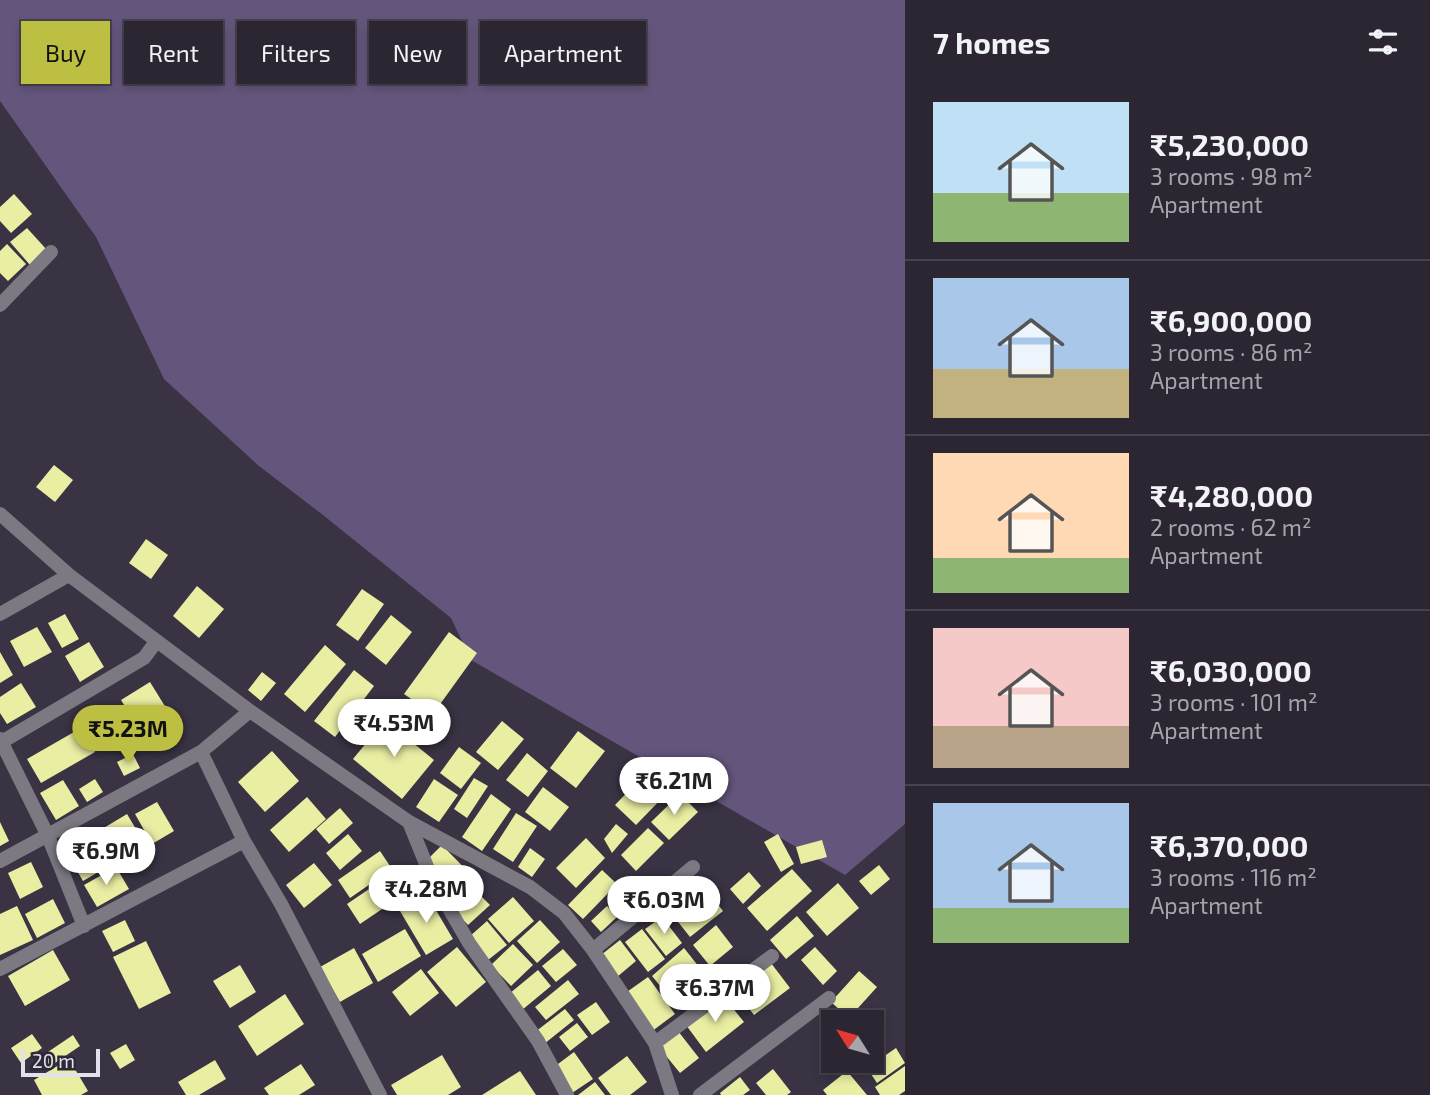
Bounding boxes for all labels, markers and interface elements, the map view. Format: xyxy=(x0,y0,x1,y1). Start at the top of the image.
chip: Buy xyxy=(21,21,110,84)
chip: Rent xyxy=(124,21,223,84)
chip: Filters xyxy=(237,21,355,84)
chip: New xyxy=(369,21,466,84)
chip: Apartment xyxy=(480,21,646,84)
icon: filters xyxy=(1364,23,1402,61)
text: 7 homes xyxy=(933,24,1050,60)
text: ₹5,230,000 xyxy=(1150,126,1309,162)
icon: home xyxy=(989,130,1073,214)
text: 3 rooms · 98 m² xyxy=(1150,162,1312,190)
text: Apartment xyxy=(1150,190,1263,218)
text: ₹6,900,000 xyxy=(1150,302,1312,338)
icon: home xyxy=(989,306,1073,390)
text: 3 rooms · 86 m² xyxy=(1150,338,1312,366)
text: Apartment xyxy=(1150,366,1263,394)
text: ₹4,280,000 xyxy=(1150,477,1313,513)
icon: home xyxy=(989,481,1073,565)
text: 2 rooms · 62 m² xyxy=(1150,513,1312,541)
text: Apartment xyxy=(1150,541,1263,569)
text: ₹6,030,000 xyxy=(1150,652,1312,688)
icon: home xyxy=(989,656,1073,740)
text: 3 rooms · 101 m² xyxy=(1150,688,1317,716)
pin: ₹4.53M xyxy=(337,700,451,759)
pin: ₹5.23M xyxy=(71,706,185,765)
text: ₹4.53M xyxy=(354,708,434,736)
text: ₹5.23M xyxy=(88,714,168,742)
text: Apartment xyxy=(1150,716,1263,744)
pin: ₹6.21M xyxy=(617,758,731,817)
text: ₹6.21M xyxy=(635,766,713,794)
text: ₹6,370,000 xyxy=(1150,827,1309,863)
pin: ₹6.9M xyxy=(57,828,155,887)
icon: home xyxy=(989,831,1073,915)
text: ₹6.9M xyxy=(72,836,140,864)
text: 3 rooms · 116 m² xyxy=(1150,863,1317,891)
pin: ₹4.28M xyxy=(369,866,483,925)
text: ₹4.28M xyxy=(385,874,467,902)
pin: ₹6.03M xyxy=(607,876,721,936)
text: ₹6.03M xyxy=(623,885,705,913)
text: Apartment xyxy=(1150,891,1263,919)
pin: ₹6.37M xyxy=(658,964,772,1024)
text: ₹6.37M xyxy=(675,973,755,1001)
north arrow xyxy=(821,1010,884,1073)
map controls xyxy=(821,1010,884,1073)
scale bar xyxy=(21,1046,100,1078)
text: 20 m xyxy=(32,1049,75,1072)

